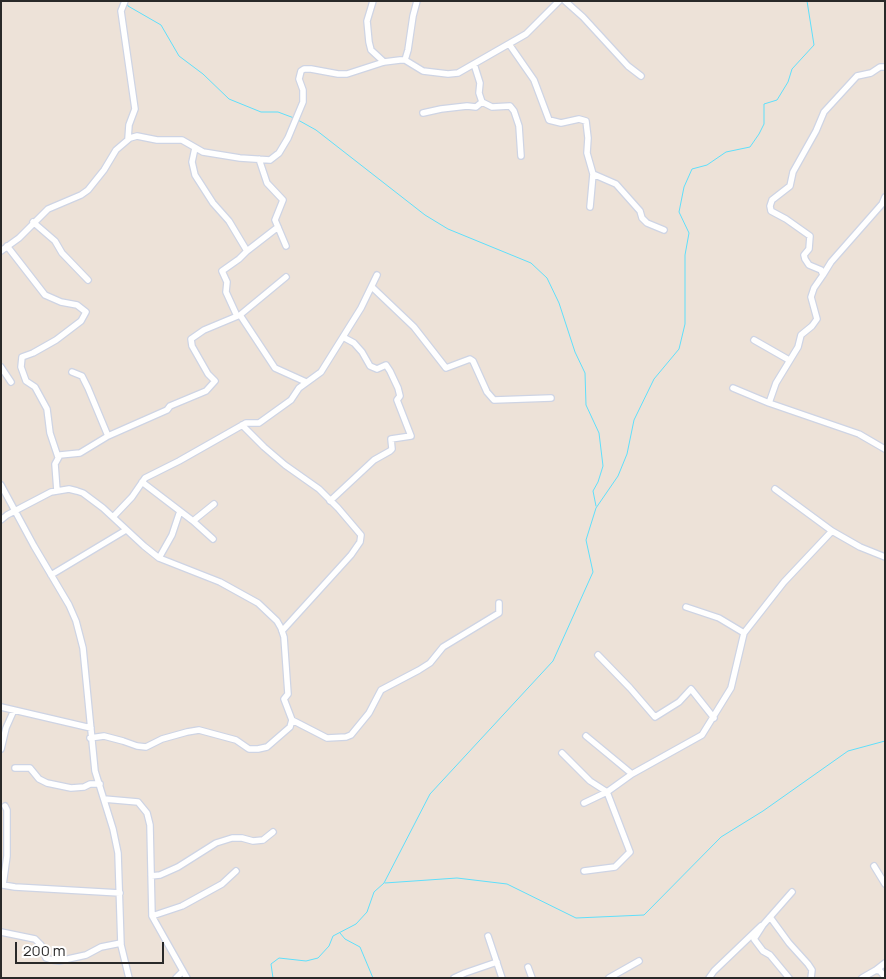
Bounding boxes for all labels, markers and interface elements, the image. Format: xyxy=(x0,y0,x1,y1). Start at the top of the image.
scale bar xyxy=(18,932,166,964)
text: 200 m xyxy=(23,940,66,961)

